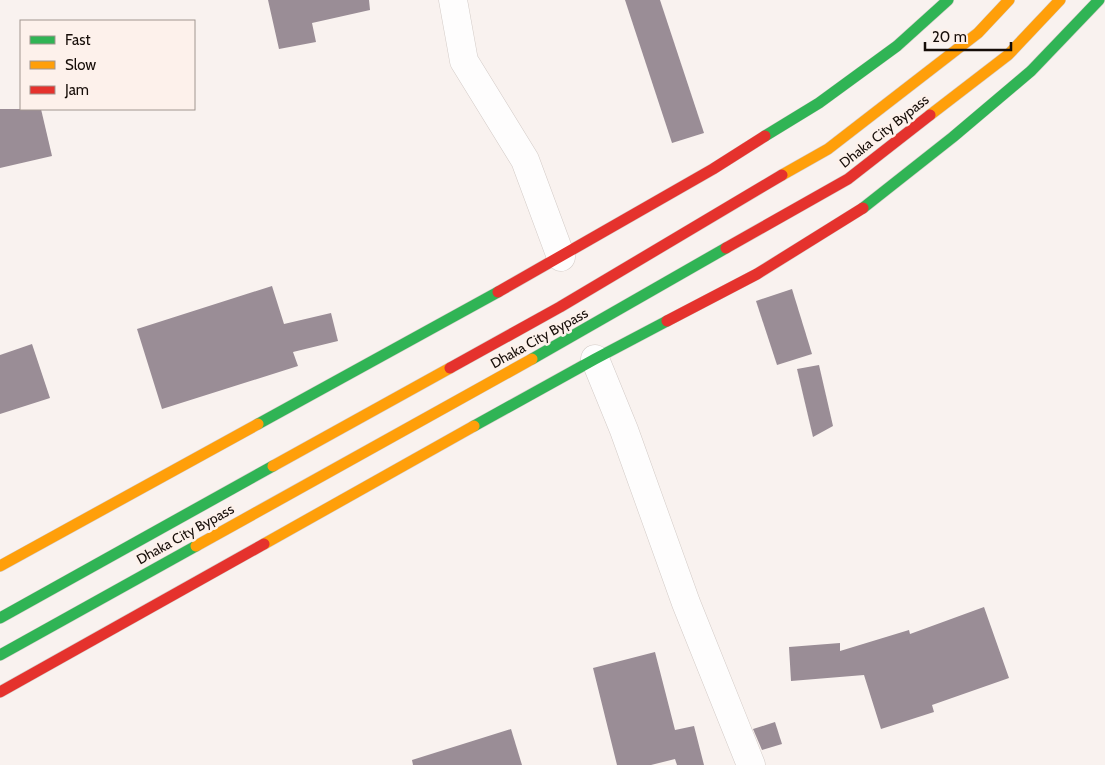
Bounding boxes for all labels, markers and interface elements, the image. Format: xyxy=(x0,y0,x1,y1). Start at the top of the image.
legend xyxy=(20,20,195,110)
scale bar xyxy=(925,20,1011,52)
text: 20 m xyxy=(932,28,967,46)
text: Fast xyxy=(65,31,90,49)
text: Slow xyxy=(65,56,96,74)
text: Jam xyxy=(64,81,89,99)
street label: Dhaka City Bypass xyxy=(836,90,933,172)
street label: Dhaka City Bypass xyxy=(487,304,591,372)
street label: Dhaka City Bypass xyxy=(133,500,237,568)

